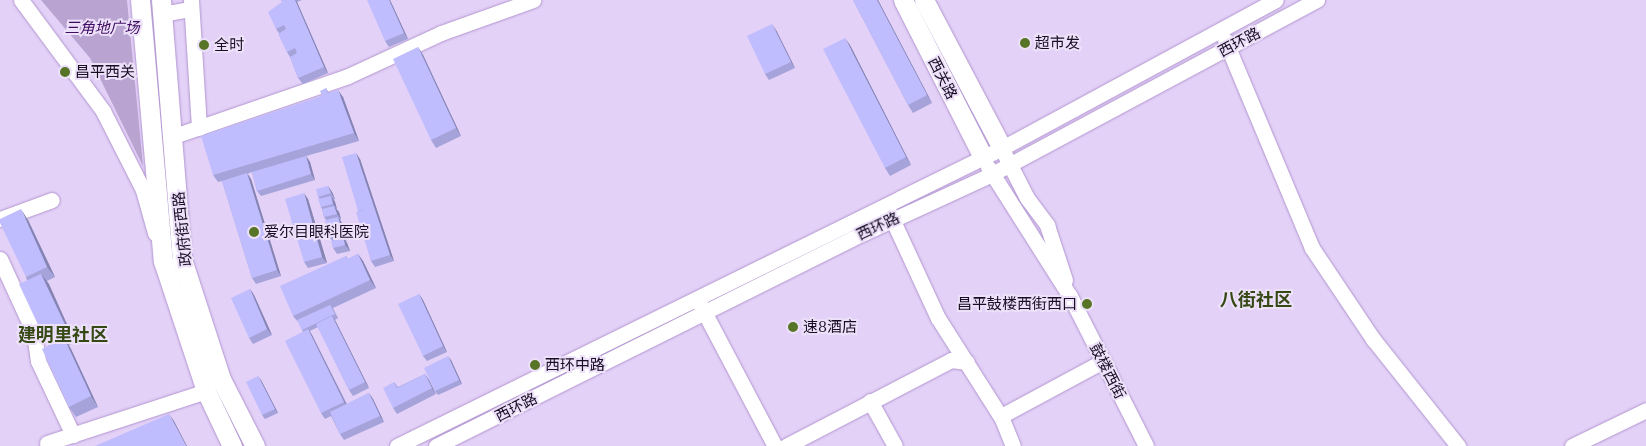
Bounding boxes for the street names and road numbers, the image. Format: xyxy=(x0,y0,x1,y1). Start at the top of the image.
street label: 西环路 xyxy=(1215,23,1263,61)
street label: 西关路 xyxy=(925,54,961,102)
street label: 政府街西路 xyxy=(169,191,195,267)
street label: 西环路 xyxy=(854,208,902,244)
street label: 鼓楼西街 xyxy=(1086,340,1130,402)
street label: 西环路 xyxy=(492,389,540,425)

